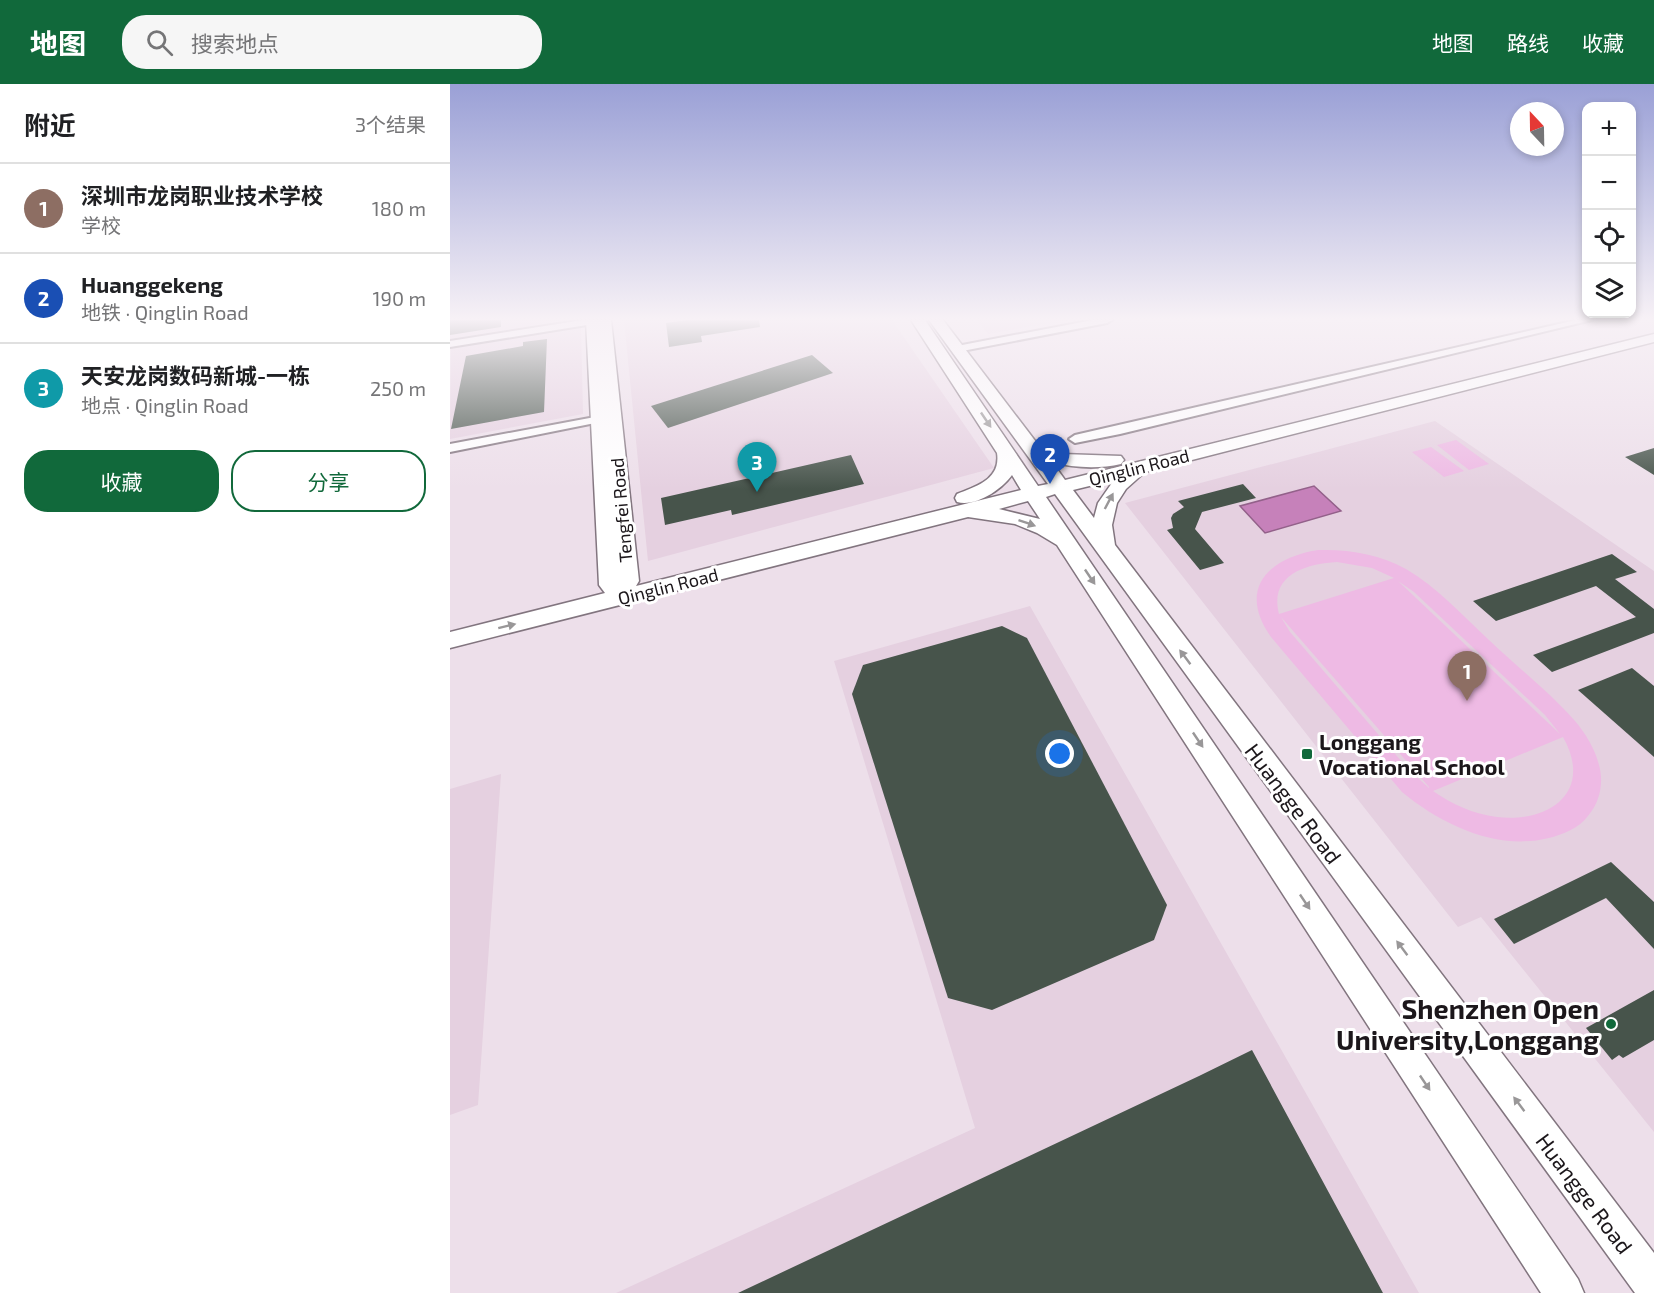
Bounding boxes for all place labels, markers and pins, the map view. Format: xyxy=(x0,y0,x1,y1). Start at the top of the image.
pin: 2 xyxy=(1030,434,1070,484)
pin: 3 xyxy=(738,442,776,492)
pin: 1 xyxy=(1448,652,1486,701)
place label: Longgang Vocational School xyxy=(1319,728,1506,779)
marker: Longgang Vocational School xyxy=(1300,747,1314,761)
place label: Shenzhen Open University,Longgang xyxy=(1336,992,1599,1056)
marker: Shenzhen Open University,Longgang xyxy=(1604,1017,1618,1031)

